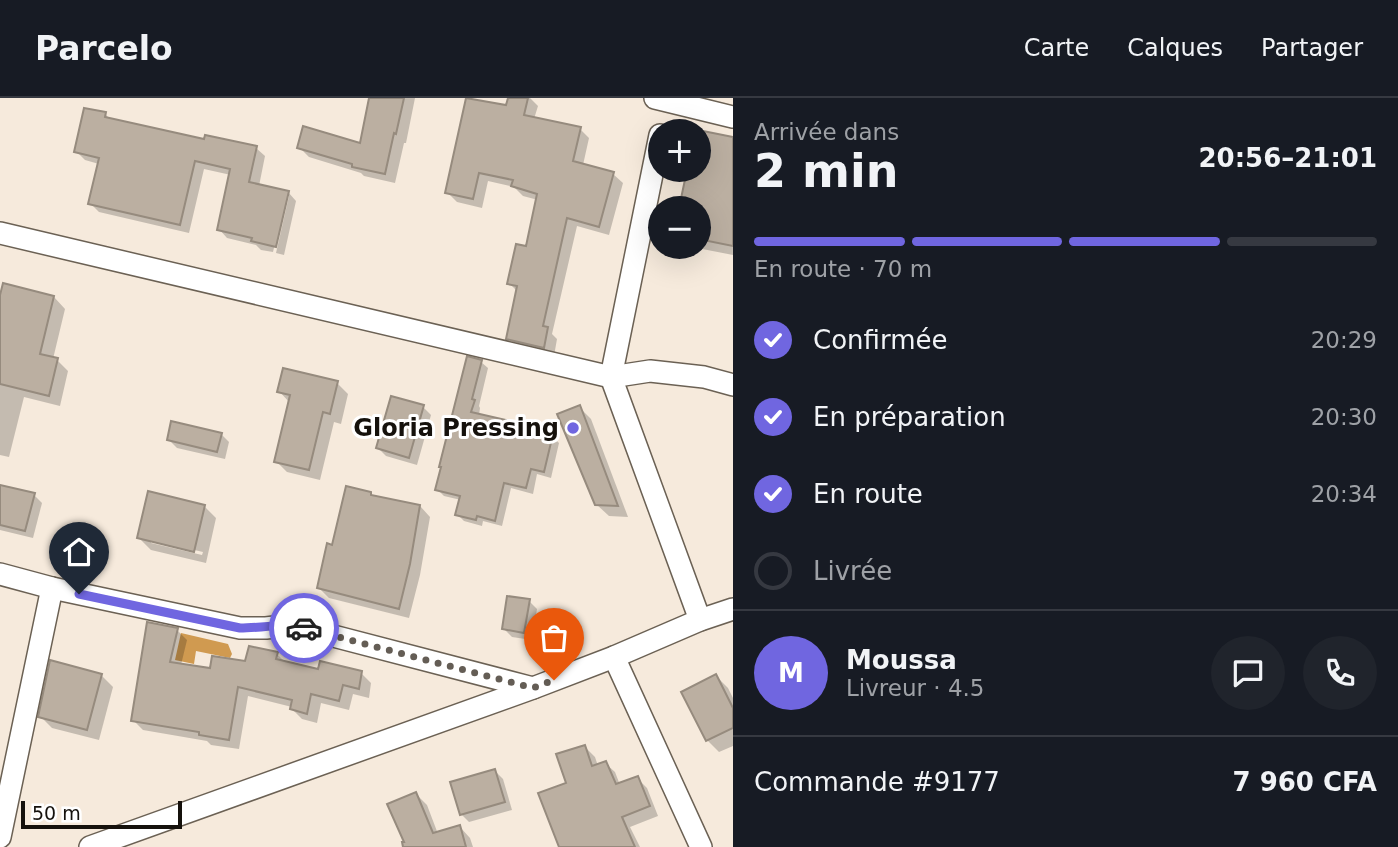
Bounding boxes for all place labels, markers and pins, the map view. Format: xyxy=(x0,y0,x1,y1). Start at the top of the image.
place label: Gloria Pressing xyxy=(353,414,559,442)
marker: Gloria Pressing xyxy=(565,420,581,436)
pin xyxy=(49,522,109,594)
pin xyxy=(524,608,584,680)

